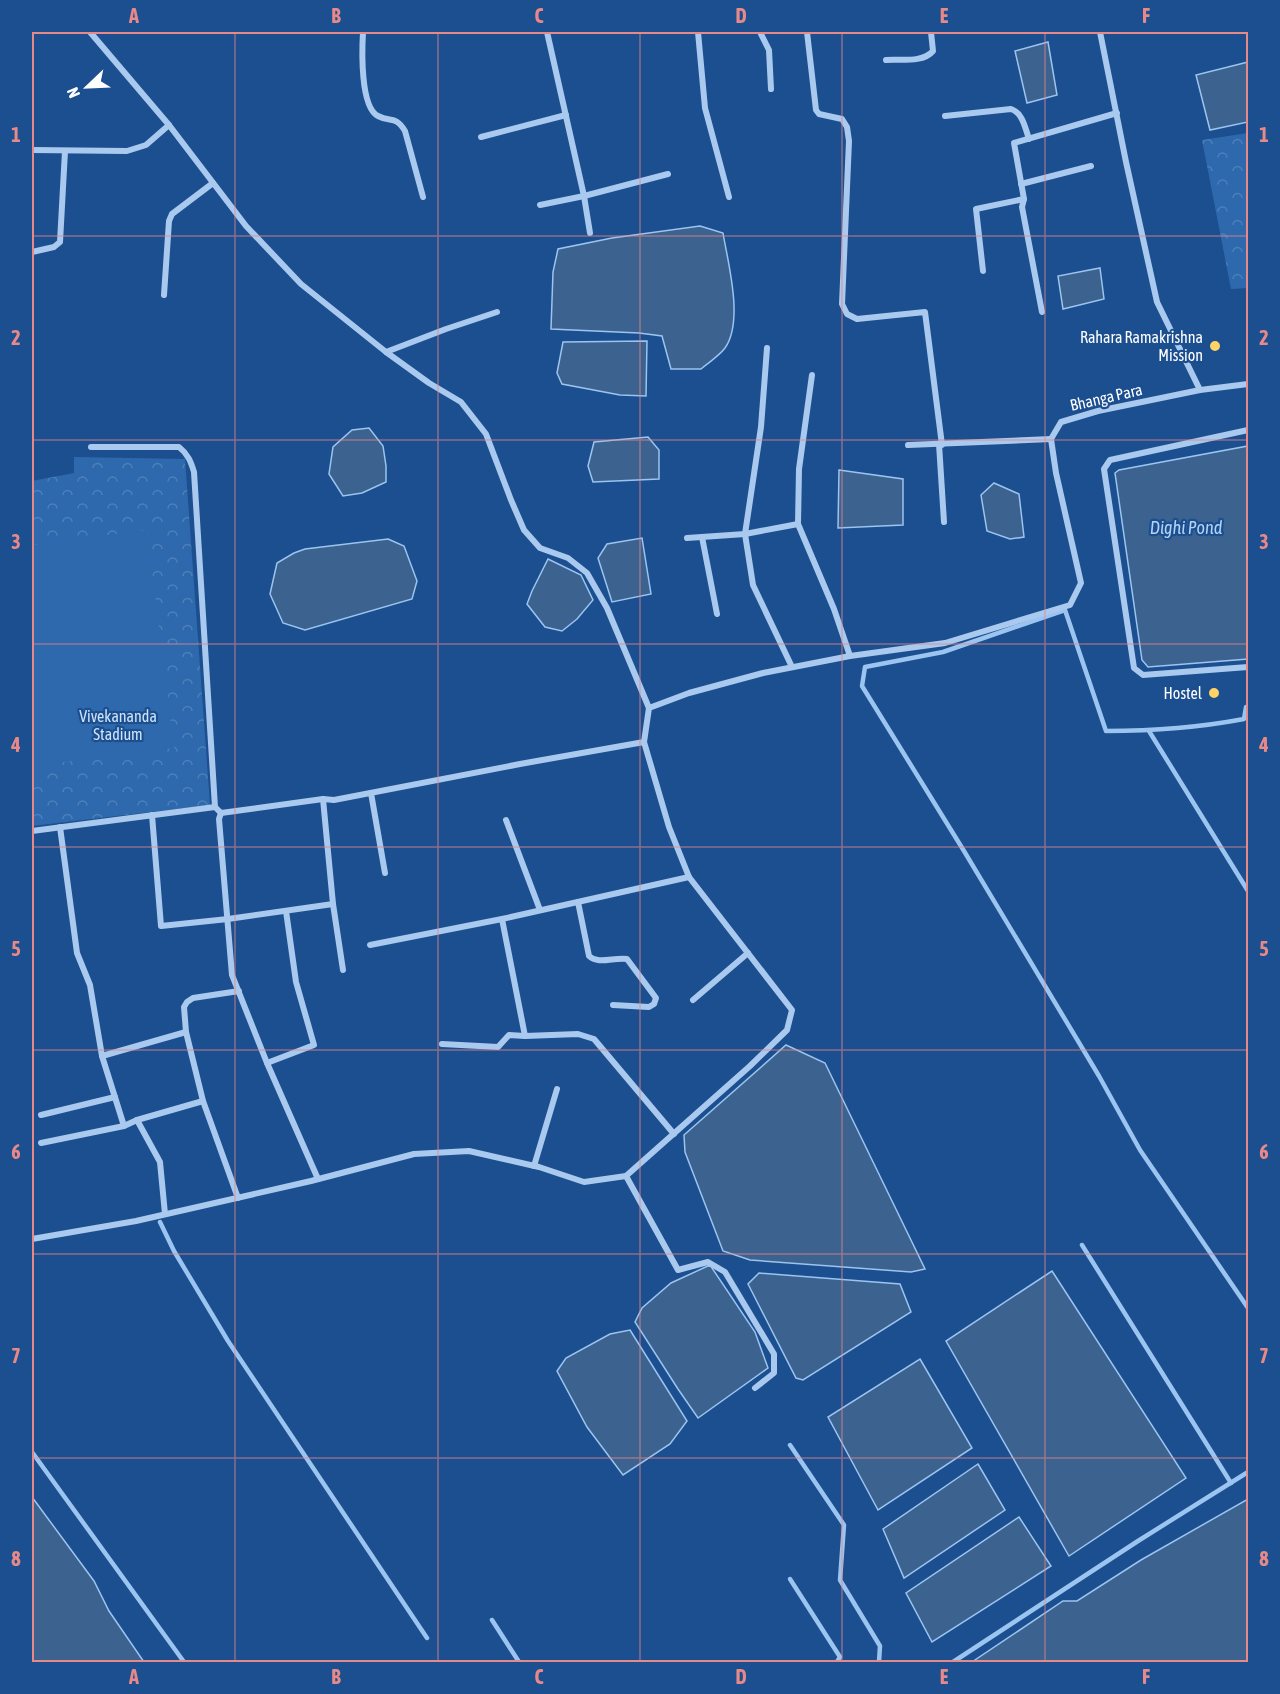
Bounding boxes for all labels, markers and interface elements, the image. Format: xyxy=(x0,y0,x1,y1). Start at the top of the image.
text: A xyxy=(128,4,139,27)
text: B xyxy=(331,4,341,27)
text: C xyxy=(535,4,544,27)
text: D xyxy=(735,4,747,27)
text: E xyxy=(940,4,949,27)
text: F xyxy=(1142,4,1150,27)
north arrow xyxy=(57,57,117,117)
text: N xyxy=(63,85,83,101)
text: 1 xyxy=(11,123,21,146)
text: 1 xyxy=(1259,123,1269,146)
text: 2 xyxy=(11,326,21,349)
text: 2 xyxy=(1259,326,1269,349)
place label: Rahara Ramakrishna Mission xyxy=(1080,328,1203,364)
marker: Rahara Ramakrishna Mission xyxy=(1208,339,1222,353)
street label: Bhanga Para xyxy=(1068,380,1144,415)
water label: Dighi Pond xyxy=(1150,517,1223,538)
text: 3 xyxy=(11,530,21,553)
text: 3 xyxy=(1259,530,1269,553)
place label: Hostel xyxy=(1164,684,1203,702)
marker: Hostel xyxy=(1207,686,1221,700)
park label: Vivekananda Stadium xyxy=(79,707,157,743)
text: 4 xyxy=(10,733,21,756)
text: 4 xyxy=(1258,733,1269,756)
text: 5 xyxy=(11,937,21,960)
text: 5 xyxy=(1259,937,1269,960)
text: 6 xyxy=(11,1140,21,1163)
text: 6 xyxy=(1259,1140,1269,1163)
text: 7 xyxy=(11,1344,21,1367)
text: 7 xyxy=(1259,1344,1269,1367)
text: 8 xyxy=(11,1547,21,1570)
text: 8 xyxy=(1259,1547,1269,1570)
text: A xyxy=(128,1665,139,1688)
text: B xyxy=(331,1665,341,1688)
text: C xyxy=(535,1665,544,1688)
text: D xyxy=(735,1665,747,1688)
text: E xyxy=(940,1665,949,1688)
text: F xyxy=(1142,1665,1150,1688)

